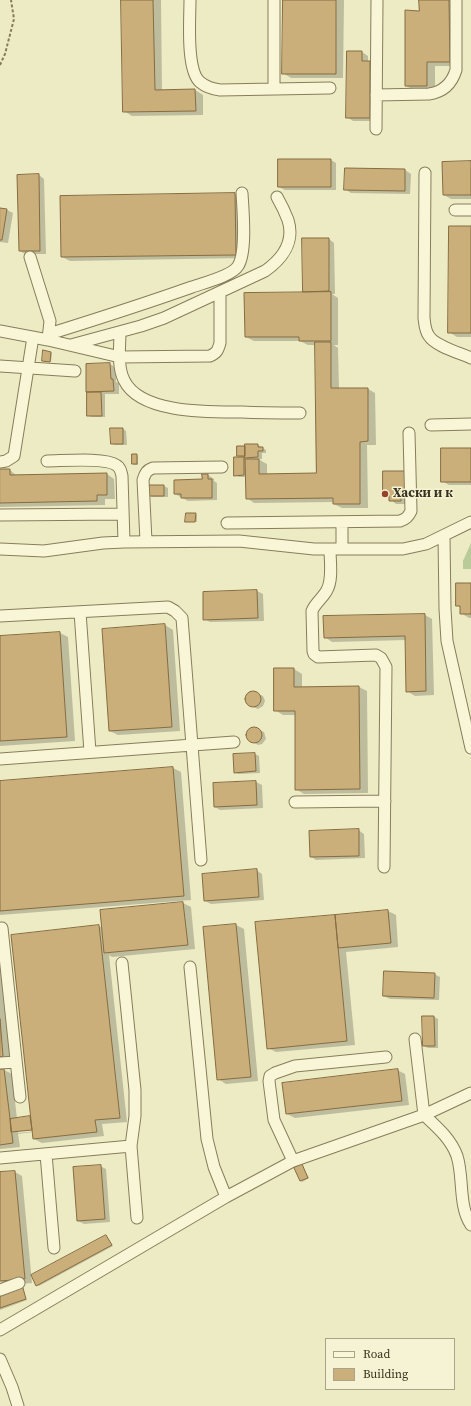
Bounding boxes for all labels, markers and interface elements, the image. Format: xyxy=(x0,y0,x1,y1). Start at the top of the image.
place label: Хаски и к xyxy=(393,486,453,502)
marker: Хаски и к xyxy=(380,489,390,499)
legend xyxy=(325,1338,455,1390)
text: Road xyxy=(363,1346,390,1362)
text: Building xyxy=(363,1366,408,1382)

